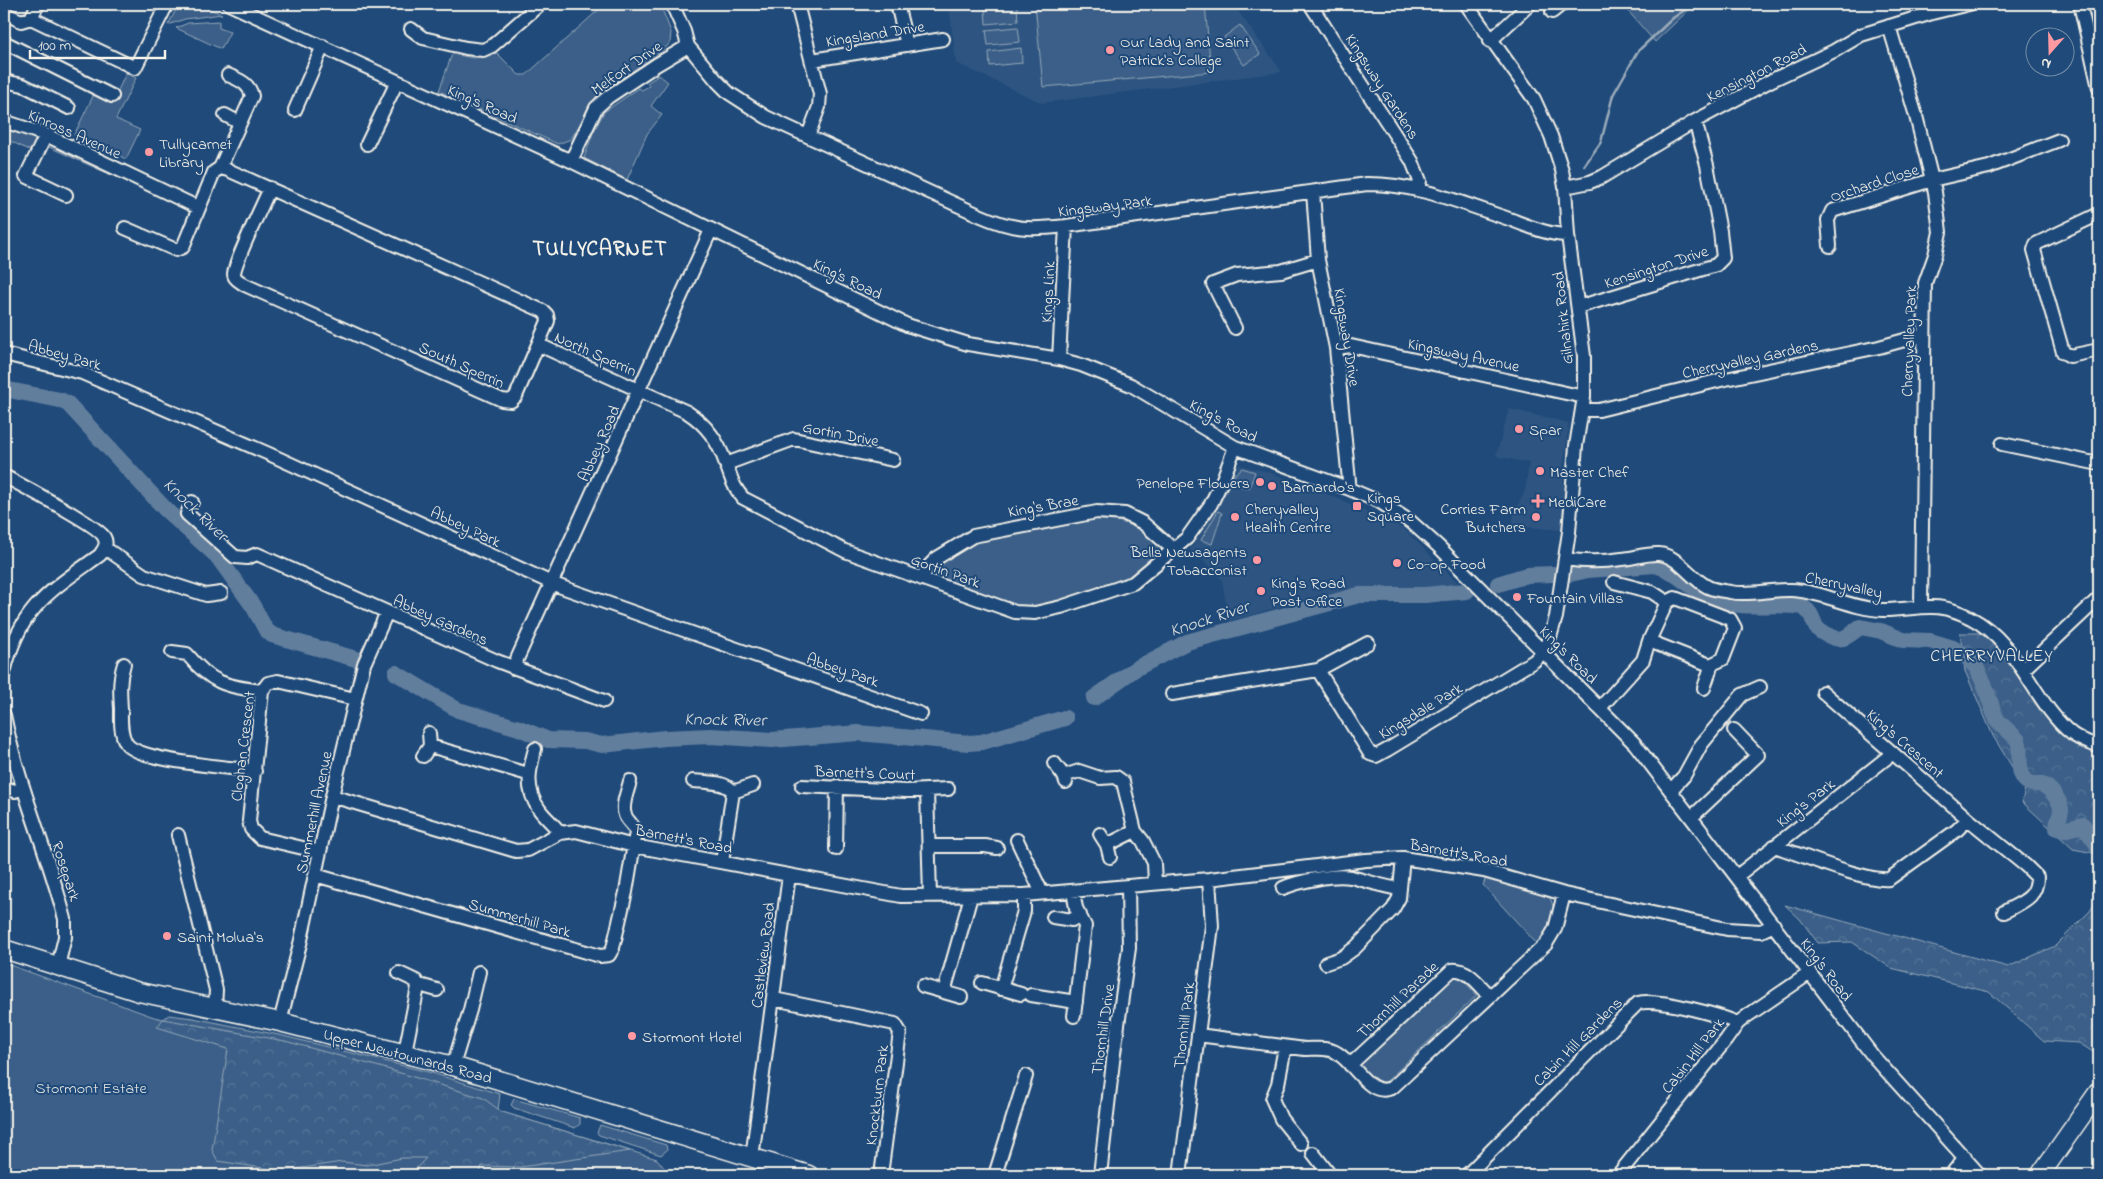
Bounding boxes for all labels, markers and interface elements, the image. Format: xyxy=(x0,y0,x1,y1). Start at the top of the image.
street label: Kingsland Drive xyxy=(824,15,927,55)
scale bar xyxy=(30,28,165,60)
north arrow xyxy=(2026,28,2076,78)
street label: Kingsway Gardens xyxy=(1338,30,1425,145)
place label: Our Lady and Saint Patrick's College xyxy=(1120,31,1250,73)
text: 100 m xyxy=(38,35,71,57)
street label: Melfort Drive xyxy=(587,35,668,102)
street label: Kensington Road xyxy=(1703,38,1811,109)
marker: Our Lady and Saint Patrick's College xyxy=(1104,44,1116,56)
text: N xyxy=(2038,51,2054,74)
street label: King's Road xyxy=(443,79,521,131)
street label: Kinross Avenue xyxy=(24,104,125,166)
place label: Tullycarnet Library xyxy=(159,133,233,175)
marker: Tullycarnet Library xyxy=(143,146,155,158)
street label: Orchard Close xyxy=(1827,158,1923,210)
street label: Kingsway Park xyxy=(1057,189,1155,225)
district label: TULLYCARNET xyxy=(532,235,668,265)
street label: Kensington Drive xyxy=(1602,240,1712,296)
street label: King's Road xyxy=(808,253,886,307)
street label: Kings Link xyxy=(1035,260,1063,323)
street label: Gilnahirk Road xyxy=(1547,270,1581,365)
street label: Cherryvalley Park xyxy=(1896,284,1924,397)
street label: Kingsway Drive xyxy=(1326,286,1366,389)
street label: North Sperrin xyxy=(550,326,640,384)
street label: Kingsway Avenue xyxy=(1405,332,1523,380)
street label: Abbey Park xyxy=(25,334,105,378)
street label: Cherryvalley Gardens xyxy=(1680,334,1821,386)
street label: South Sperrin xyxy=(415,336,508,395)
street label: King's Road xyxy=(1185,394,1262,450)
street label: Abbey Road xyxy=(572,402,627,486)
street label: Gortin Drive xyxy=(801,416,881,454)
place label: Spar xyxy=(1529,419,1562,443)
marker: Spar xyxy=(1513,423,1525,435)
place label: Master Chef xyxy=(1550,461,1630,485)
marker: Master Chef xyxy=(1534,465,1546,477)
place label: Penelope Flowers xyxy=(1136,472,1250,496)
water label: Knock River xyxy=(156,473,235,550)
marker: Penelope Flowers xyxy=(1254,476,1266,488)
place label: Barnardo's xyxy=(1281,476,1355,500)
marker: Barnardo's xyxy=(1266,480,1278,492)
place label: Kings Square xyxy=(1367,487,1415,529)
street label: King's Brae xyxy=(1006,489,1081,525)
place label: MediCare xyxy=(1548,491,1607,515)
marker: MediCare xyxy=(1532,495,1544,507)
place label: Cheryvalley Health Centre xyxy=(1245,498,1332,540)
place label: Corries Farm Butchers xyxy=(1440,498,1526,540)
marker: Kings Square xyxy=(1351,500,1363,512)
street label: Abbey Park xyxy=(426,501,505,555)
marker: Cheryvalley Health Centre xyxy=(1229,511,1241,523)
marker: Corries Farm Butchers xyxy=(1530,511,1542,523)
place label: Bells Newsagents Tobacconist xyxy=(1130,541,1248,583)
street label: Gortin Park xyxy=(907,548,984,596)
place label: Co-op Food xyxy=(1407,553,1486,577)
marker: Bells Newsagents Tobacconist xyxy=(1251,554,1263,566)
marker: Co-op Food xyxy=(1391,557,1403,569)
street label: Cherryvalley xyxy=(1803,566,1885,606)
place label: King's Road Post Office xyxy=(1271,572,1345,614)
marker: King's Road Post Office xyxy=(1255,585,1267,597)
place label: Fountain Villas xyxy=(1526,587,1623,611)
street label: Abbey Gardens xyxy=(389,589,492,653)
marker: Fountain Villas xyxy=(1511,591,1523,603)
water label: Knock River xyxy=(1167,594,1255,645)
street label: King's Road xyxy=(1533,621,1602,690)
district label: CHERRYVALLEY xyxy=(1930,644,2054,670)
street label: Abbey Park xyxy=(803,647,883,695)
street label: Kingsdale Park xyxy=(1374,677,1468,746)
street label: Cloghan Crescent xyxy=(225,689,263,803)
street label: King's Crescent xyxy=(1861,704,1949,786)
water label: Knock River xyxy=(684,707,768,735)
street label: Summerhill Avenue xyxy=(290,748,340,876)
street label: Barnett's Court xyxy=(813,760,916,788)
street label: King's Park xyxy=(1772,772,1841,834)
street label: Barnett's Road xyxy=(632,819,734,861)
street label: Barnett's Road xyxy=(1407,833,1509,874)
street label: Rosepark xyxy=(44,839,86,906)
street label: Summerhill Park xyxy=(466,893,574,945)
street label: Castleview Road xyxy=(746,901,782,1009)
place label: Saint Molua's xyxy=(177,926,264,950)
marker: Saint Molua's xyxy=(161,930,173,942)
street label: King's Road xyxy=(1793,933,1857,1007)
street label: Thornhill Parade xyxy=(1352,955,1445,1045)
street label: Thornhill Park xyxy=(1168,980,1202,1070)
street label: Thornhill Drive xyxy=(1086,982,1122,1076)
street label: Cabin Hill Gardens xyxy=(1528,992,1629,1093)
street label: Cabin Hill Park xyxy=(1656,1012,1732,1100)
street label: Upper Newtownards Road xyxy=(320,1023,494,1091)
place label: Stormont Hotel xyxy=(642,1026,742,1050)
marker: Stormont Hotel xyxy=(626,1030,638,1042)
street label: Knockburn Park xyxy=(860,1042,896,1147)
park label: Stormont Estate xyxy=(35,1077,147,1101)

